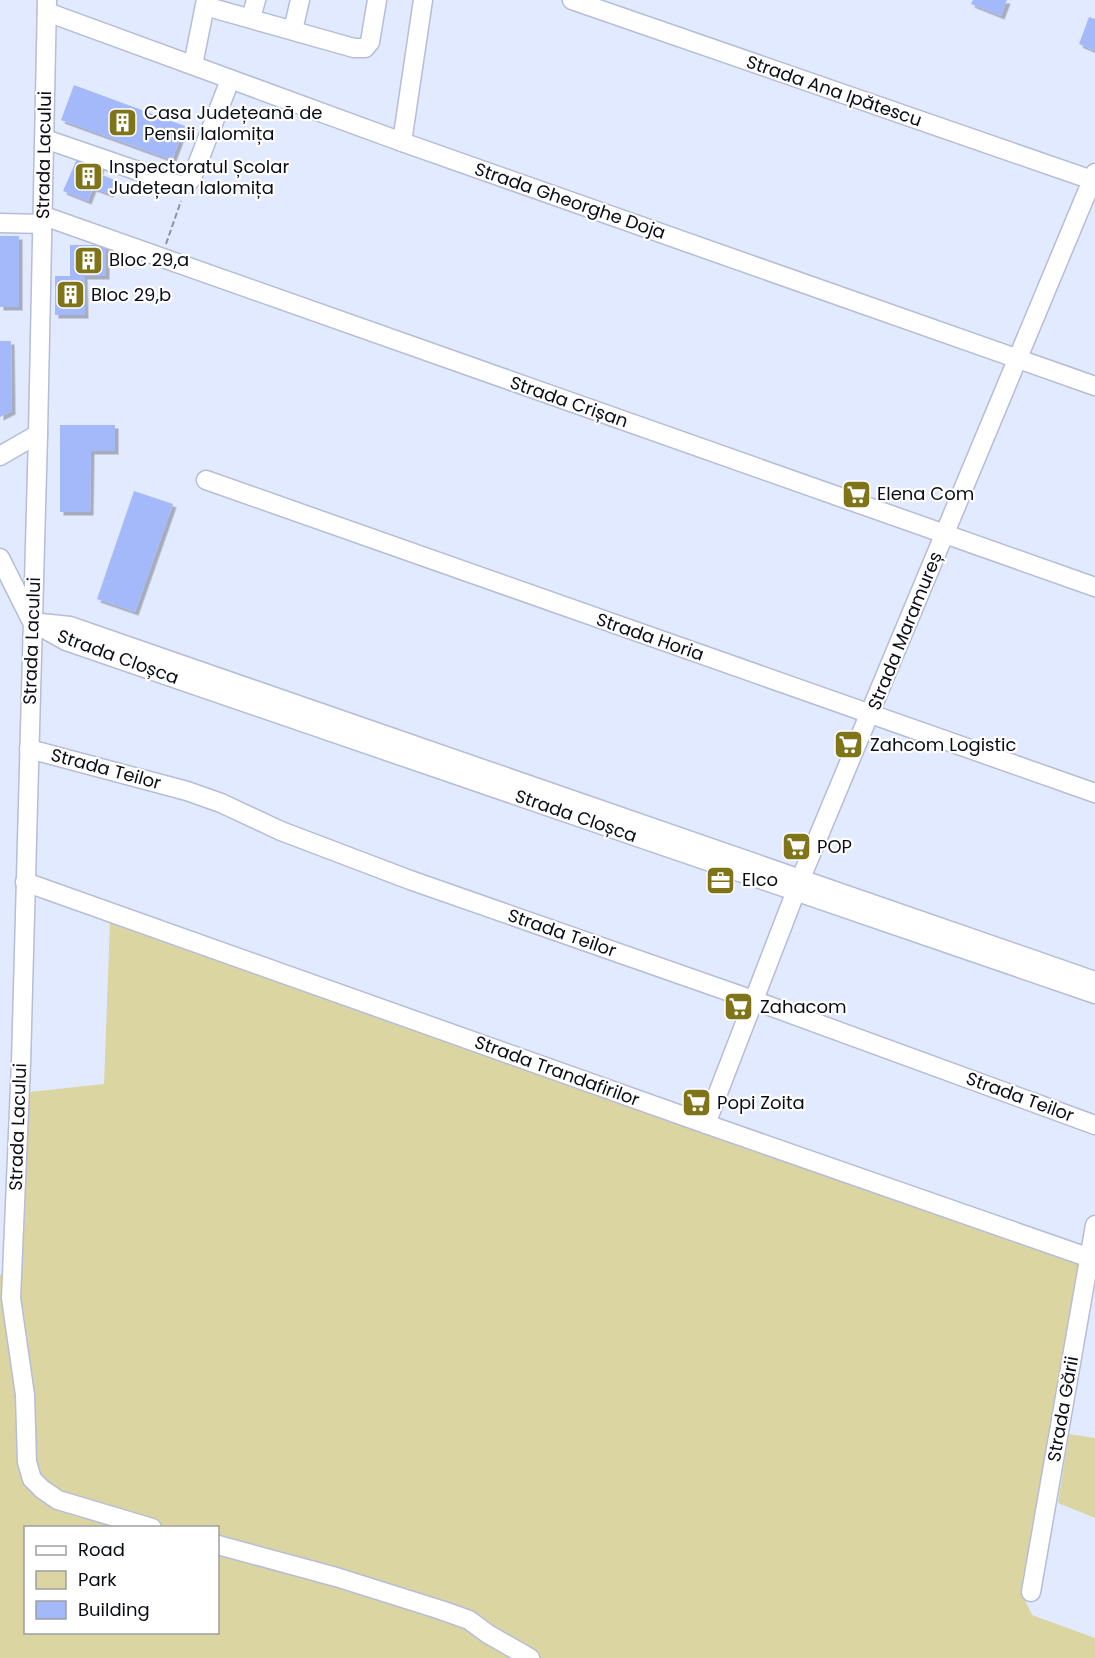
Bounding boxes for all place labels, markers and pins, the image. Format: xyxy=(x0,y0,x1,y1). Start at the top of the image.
place label: Casa Județeană de Pensii Ialomița xyxy=(144,100,323,146)
building icon: Casa Județeană de Pensii Ialomița xyxy=(107,107,139,139)
place label: Inspectoratul Școlar Județean Ialomița xyxy=(109,154,289,200)
building icon: Inspectoratul Școlar Județean Ialomița xyxy=(72,161,104,193)
building icon: Bloc 29,a xyxy=(72,244,104,276)
place label: Bloc 29,a xyxy=(109,247,189,272)
building icon: Bloc 29,b xyxy=(54,279,86,311)
place label: Bloc 29,b xyxy=(91,282,171,307)
supermarket icon: Elena Com xyxy=(840,478,872,510)
place label: Elena Com xyxy=(877,481,974,506)
supermarket icon: Zahcom Logistic xyxy=(833,729,865,761)
place label: Zahcom Logistic xyxy=(870,732,1016,757)
supermarket icon: POP xyxy=(780,831,812,863)
place label: POP xyxy=(817,834,852,859)
office icon: Elco xyxy=(705,864,737,896)
place label: Elco xyxy=(742,867,778,892)
supermarket icon: Zahacom xyxy=(723,991,755,1023)
place label: Zahacom xyxy=(760,994,847,1019)
supermarket icon: Popi Zoita xyxy=(680,1087,712,1119)
place label: Popi Zoita xyxy=(717,1090,805,1115)

